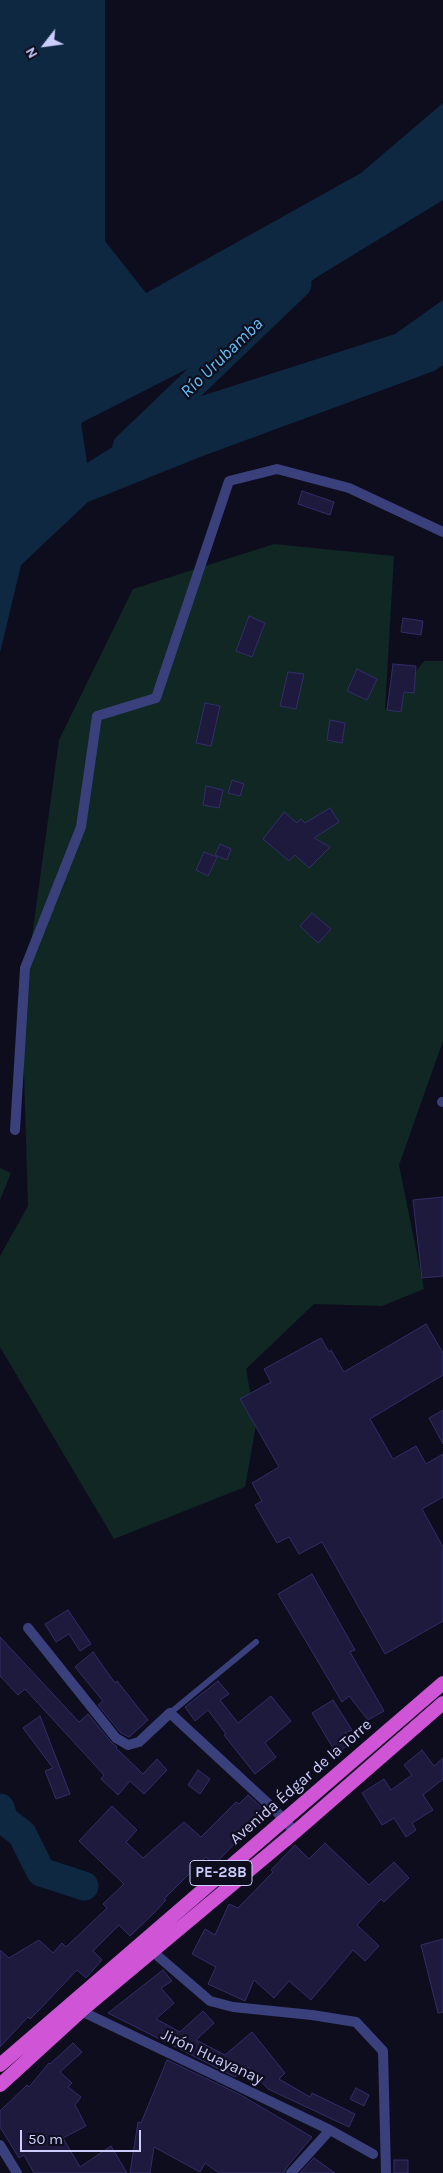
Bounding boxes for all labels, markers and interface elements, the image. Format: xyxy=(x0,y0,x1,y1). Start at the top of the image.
north arrow xyxy=(20,20,70,70)
text: N xyxy=(22,44,41,61)
water label: Río Urubamba xyxy=(176,313,268,403)
street label: Avenida Édgar de la Torre xyxy=(226,1715,376,1849)
road number: PE-28B xyxy=(190,1860,252,1886)
street label: Jirón Huayanay xyxy=(158,2025,266,2089)
scale bar xyxy=(22,2120,144,2152)
text: 50 m xyxy=(28,2130,63,2148)

